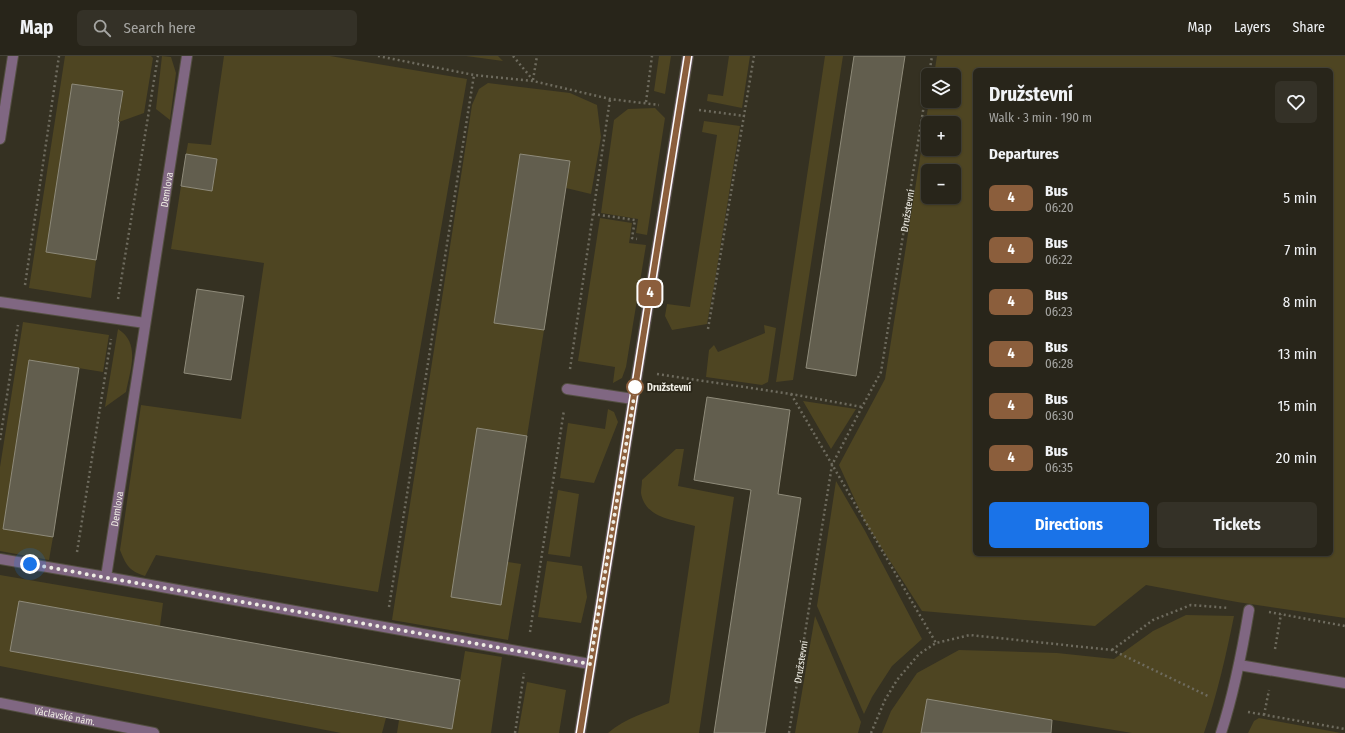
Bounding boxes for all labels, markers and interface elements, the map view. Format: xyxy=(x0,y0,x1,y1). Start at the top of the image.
search box xyxy=(77,10,357,46)
text: Map xyxy=(20,16,53,39)
icon: search xyxy=(91,17,113,39)
text: Search here xyxy=(123,19,196,37)
text: Map xyxy=(1188,19,1212,36)
text: Layers xyxy=(1234,19,1270,36)
text: Share xyxy=(1292,19,1325,36)
map controls xyxy=(921,68,961,204)
button: layers xyxy=(921,68,961,108)
button: heart xyxy=(1275,81,1317,123)
text: Družstevní xyxy=(989,83,1073,106)
text: Walk · 3 min · 190 m xyxy=(989,110,1092,125)
button: + xyxy=(921,116,961,156)
text: Departures xyxy=(989,145,1059,163)
button: − xyxy=(921,164,961,204)
street label: Demlova xyxy=(159,171,176,208)
text: Bus xyxy=(1045,182,1068,200)
street label: Družstevní xyxy=(899,188,917,233)
text: 4 xyxy=(1007,189,1015,206)
text: 5 min xyxy=(1283,189,1317,207)
text: 06:20 xyxy=(1045,200,1073,215)
text: Bus xyxy=(1045,234,1068,252)
text: 4 xyxy=(1007,241,1015,258)
text: 7 min xyxy=(1284,241,1317,259)
text: 06:22 xyxy=(1045,252,1072,267)
line badge: 4 xyxy=(637,280,663,306)
text: 4 xyxy=(646,284,654,301)
text: Bus xyxy=(1045,286,1068,304)
text: 4 xyxy=(1007,293,1015,310)
text: 8 min xyxy=(1283,293,1317,311)
text: 06:23 xyxy=(1045,304,1073,319)
text: Bus xyxy=(1045,338,1068,356)
text: 4 xyxy=(1007,345,1015,362)
text: 13 min xyxy=(1278,345,1317,363)
text: 06:28 xyxy=(1045,356,1073,371)
marker: Družstevní xyxy=(626,378,644,396)
place label: Družstevní xyxy=(647,381,692,394)
text: Bus xyxy=(1045,390,1068,408)
text: 4 xyxy=(1007,397,1015,414)
text: 15 min xyxy=(1278,397,1317,415)
text: 06:30 xyxy=(1045,408,1074,423)
text: Bus xyxy=(1045,442,1068,460)
text: 4 xyxy=(1007,449,1015,466)
text: 20 min xyxy=(1276,449,1317,467)
text: 06:35 xyxy=(1045,460,1073,475)
street label: Demlova xyxy=(109,490,126,527)
button: Directions xyxy=(989,502,1149,548)
button: Tickets xyxy=(1157,502,1317,548)
your location xyxy=(20,554,40,574)
street label: Družstevní xyxy=(792,639,811,684)
street label: Václavské nám. xyxy=(33,705,96,728)

